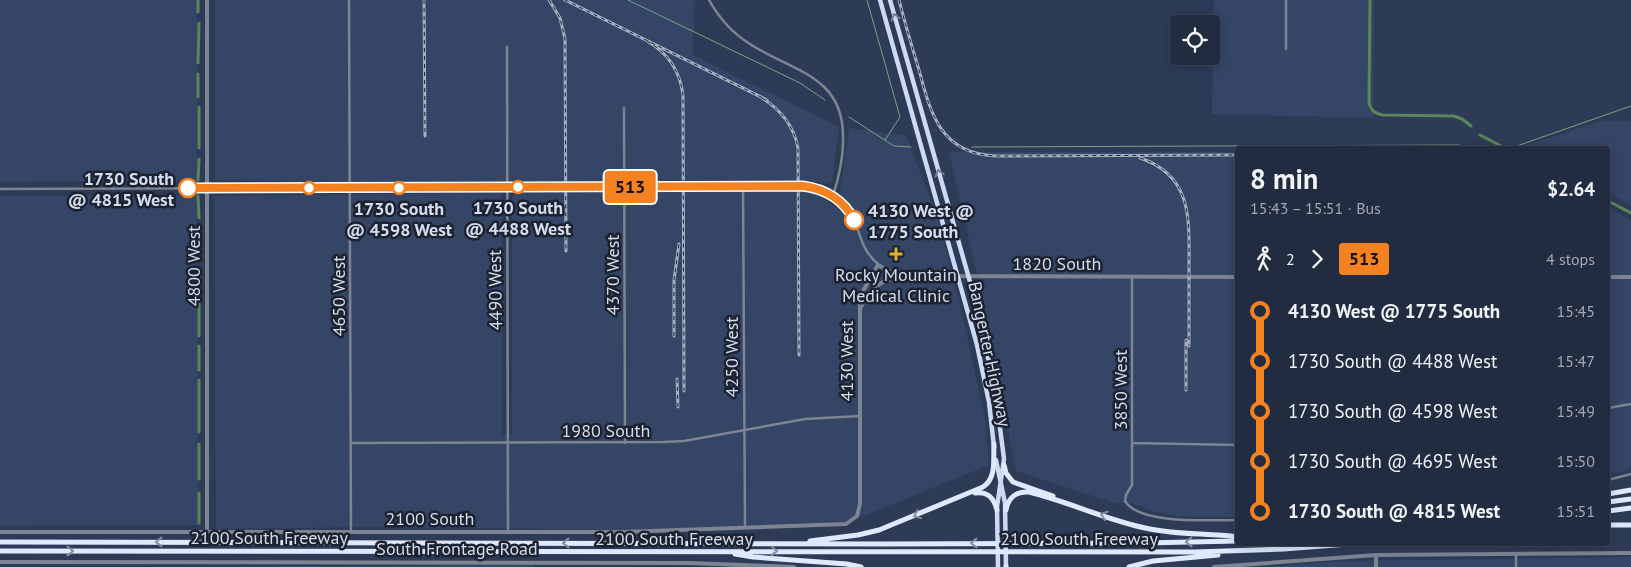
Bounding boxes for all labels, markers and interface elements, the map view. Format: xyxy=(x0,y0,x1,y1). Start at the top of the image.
one-way arrow xyxy=(891,13,901,22)
map controls xyxy=(1170,15,1220,65)
button: locate xyxy=(1170,15,1220,65)
text: 8 min xyxy=(1250,160,1318,197)
place label: 1730 South @ 4815 West xyxy=(68,167,175,211)
one-way arrow xyxy=(935,170,945,178)
line badge: 513 xyxy=(601,171,659,203)
text: 513 xyxy=(615,175,645,198)
text: $2.64 xyxy=(1547,177,1595,201)
marker: 1730 South @ 4815 West xyxy=(178,178,198,198)
marker: 1730 South @ 4488 West xyxy=(511,180,525,194)
unlabelled marker xyxy=(302,181,316,195)
marker: 1730 South @ 4598 West xyxy=(392,181,406,195)
place label: 1730 South @ 4488 West xyxy=(465,196,572,240)
place label: 1730 South @ 4598 West xyxy=(346,197,453,241)
text: 15:43 – 15:51 · Bus xyxy=(1250,198,1381,218)
place label: 4130 West @ 1775 South xyxy=(868,199,974,243)
marker: 4130 West @ 1775 South xyxy=(844,210,864,230)
street label: 4800 West xyxy=(182,226,205,306)
street label: 4370 West xyxy=(601,235,624,315)
icon: walk xyxy=(1250,245,1278,273)
icon: forward xyxy=(1303,245,1331,273)
marker: Rocky Mountain Medical Clinic xyxy=(889,247,903,261)
text: 513 xyxy=(1349,247,1379,270)
street label: 4490 West xyxy=(483,249,507,331)
text: 2 xyxy=(1286,249,1295,269)
text: 4 stops xyxy=(1546,249,1595,269)
street label: 1820 South xyxy=(1013,252,1101,275)
street label: 4650 West xyxy=(327,256,350,336)
place label: Rocky Mountain Medical Clinic xyxy=(835,263,957,307)
street label: Bangerter Highway xyxy=(963,279,1017,429)
text: 4130 West @ 1775 South xyxy=(1288,299,1500,323)
text: 15:45 xyxy=(1557,301,1595,321)
street label: 4250 West xyxy=(720,317,743,397)
street label: 4130 West xyxy=(835,321,858,401)
text: 1730 South @ 4488 West xyxy=(1288,349,1497,373)
street label: 3850 West xyxy=(1109,350,1132,430)
text: 15:47 xyxy=(1557,351,1595,371)
text: 1730 South @ 4598 West xyxy=(1288,399,1497,423)
text: 15:49 xyxy=(1557,401,1595,421)
street label: 1980 South xyxy=(562,419,650,442)
text: 1730 South @ 4695 West xyxy=(1288,449,1497,473)
text: 15:50 xyxy=(1557,451,1595,471)
text: 1730 South @ 4815 West xyxy=(1288,499,1500,523)
text: 15:51 xyxy=(1557,501,1595,521)
street label: 2100 South xyxy=(386,507,474,530)
one-way arrow xyxy=(913,509,921,519)
one-way arrow xyxy=(1100,511,1109,521)
street label: 2100 South Freeway xyxy=(190,526,348,549)
street label: 2100 South Freeway xyxy=(595,527,753,550)
street label: 2100 South Freeway xyxy=(1000,527,1158,550)
one-way arrow xyxy=(155,537,162,547)
street label: South Frontage Road xyxy=(376,537,538,560)
one-way arrow xyxy=(1185,537,1192,547)
one-way arrow xyxy=(562,538,570,548)
one-way arrow xyxy=(970,538,978,549)
one-way arrow xyxy=(67,546,75,556)
one-way arrow xyxy=(770,546,778,556)

